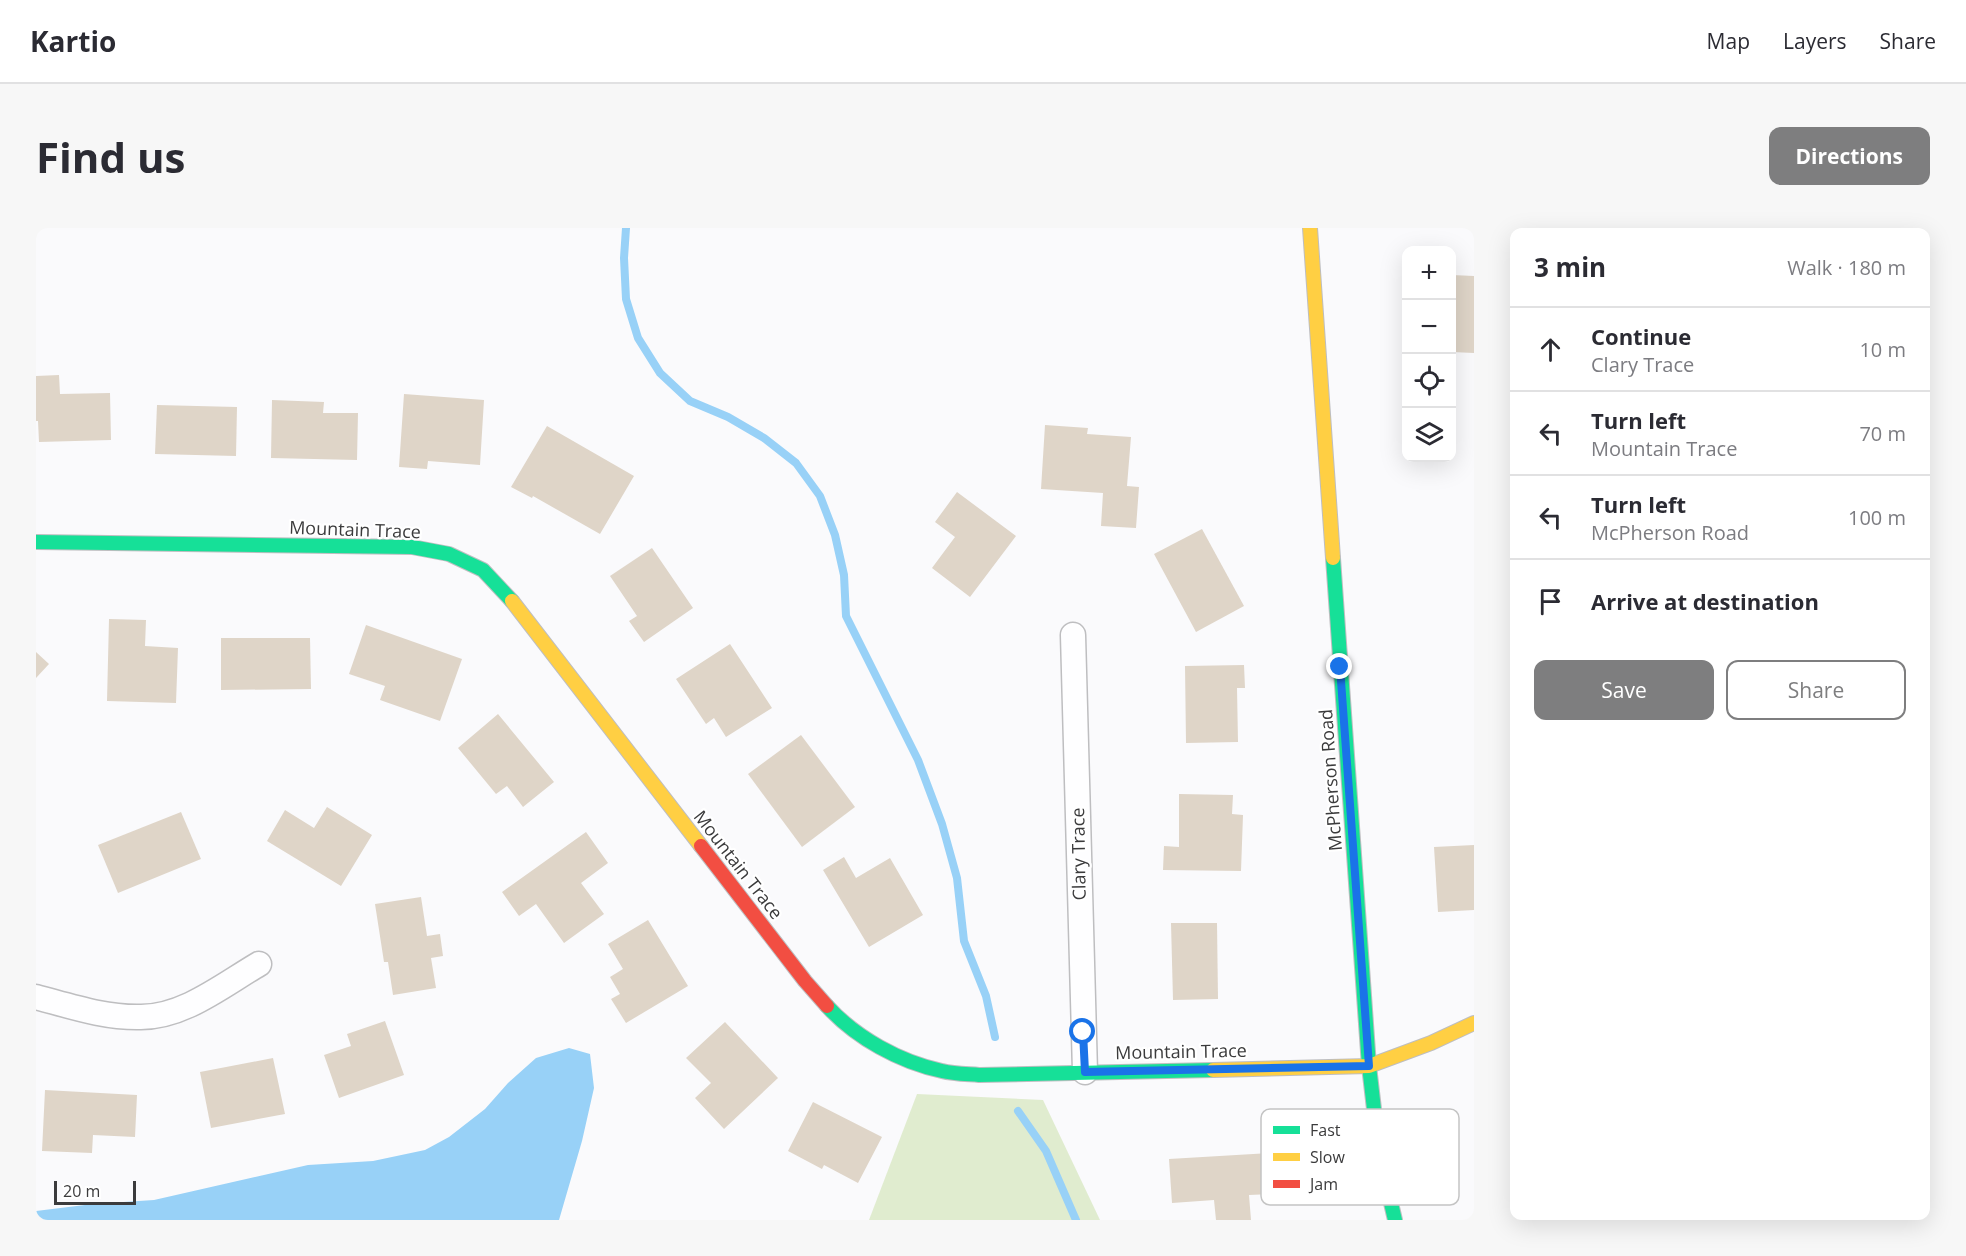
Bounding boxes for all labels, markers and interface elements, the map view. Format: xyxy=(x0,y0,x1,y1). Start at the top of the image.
text: Kartio xyxy=(30,22,116,60)
text: Map xyxy=(1707,27,1750,55)
text: Layers xyxy=(1783,27,1847,55)
text: Share xyxy=(1880,27,1936,55)
button: Directions xyxy=(1769,127,1930,185)
text: Find us xyxy=(36,128,185,185)
map controls xyxy=(1402,246,1456,462)
button: + xyxy=(1402,246,1456,300)
text: 3 min xyxy=(1534,249,1606,285)
text: Walk · 180 m xyxy=(1787,254,1906,281)
button: − xyxy=(1402,300,1456,354)
text: Continue xyxy=(1591,321,1691,351)
icon: ahead xyxy=(1534,333,1567,366)
text: 10 m xyxy=(1859,336,1906,363)
text: Clary Trace xyxy=(1591,351,1694,378)
button: locate xyxy=(1402,354,1456,408)
text: Turn left xyxy=(1591,405,1686,435)
button: layers xyxy=(1402,408,1456,462)
icon: left xyxy=(1534,417,1567,450)
text: 70 m xyxy=(1859,420,1906,447)
text: Mountain Trace xyxy=(1591,435,1737,462)
text: Turn left xyxy=(1591,489,1686,519)
icon: left xyxy=(1534,501,1567,534)
text: 100 m xyxy=(1848,504,1906,531)
street label: Mountain Trace xyxy=(289,515,421,543)
text: McPherson Road xyxy=(1591,519,1749,546)
icon: arrive xyxy=(1534,585,1567,618)
text: Arrive at destination xyxy=(1591,586,1819,616)
route end xyxy=(1326,653,1352,679)
button: Save xyxy=(1534,660,1714,720)
button: Share xyxy=(1726,660,1906,720)
street label: McPherson Road xyxy=(1313,708,1347,852)
street label: Mountain Trace xyxy=(689,805,789,924)
street label: Clary Trace xyxy=(1065,807,1091,901)
route start xyxy=(1069,1018,1095,1044)
street label: Mountain Trace xyxy=(1115,1038,1247,1064)
legend xyxy=(1261,1109,1459,1205)
text: Fast xyxy=(1310,1119,1341,1141)
text: Slow xyxy=(1310,1146,1345,1168)
text: Jam xyxy=(1308,1173,1338,1195)
scale bar xyxy=(54,1178,136,1206)
text: 20 m xyxy=(63,1180,100,1202)

